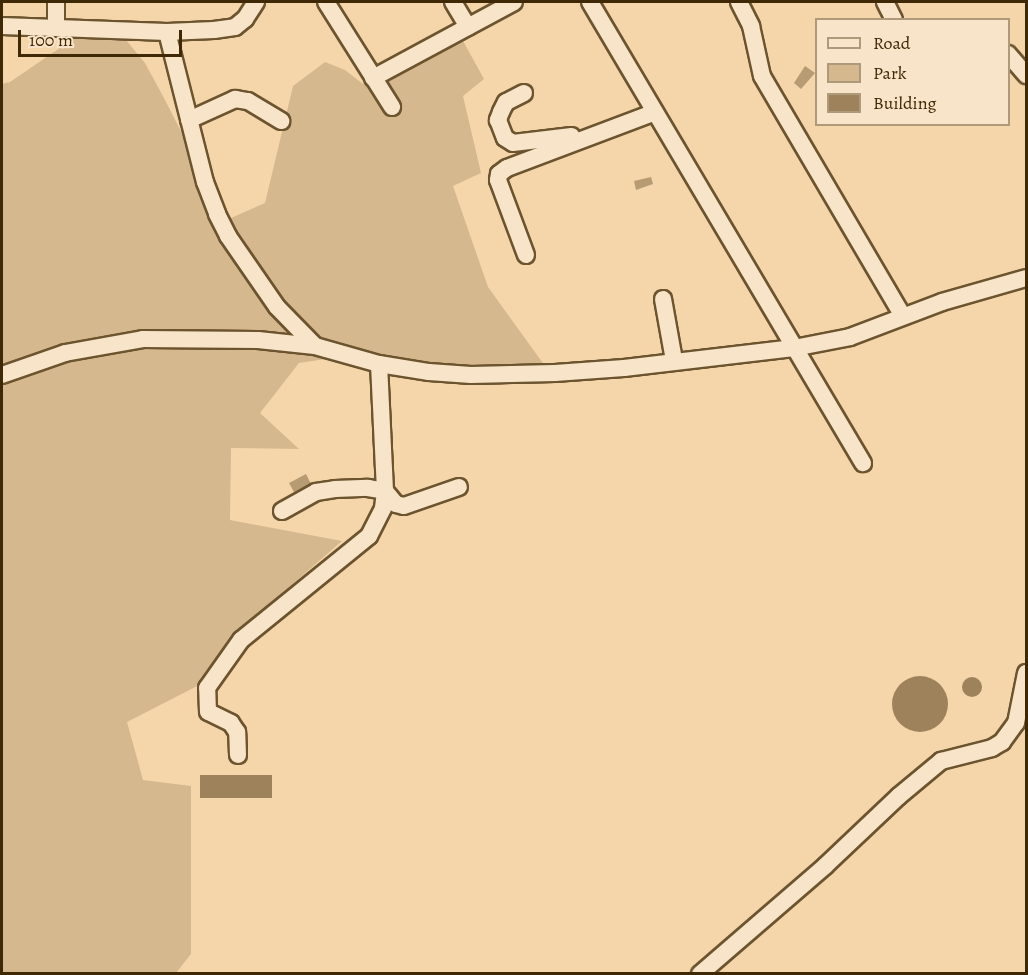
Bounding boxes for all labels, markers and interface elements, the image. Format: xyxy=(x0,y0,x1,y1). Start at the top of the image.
scale bar xyxy=(21,18,184,56)
legend xyxy=(815,18,1010,126)
text: 100 m xyxy=(29,28,73,52)
text: Road xyxy=(873,31,910,55)
text: Park xyxy=(873,61,907,85)
text: Building xyxy=(873,91,937,115)

